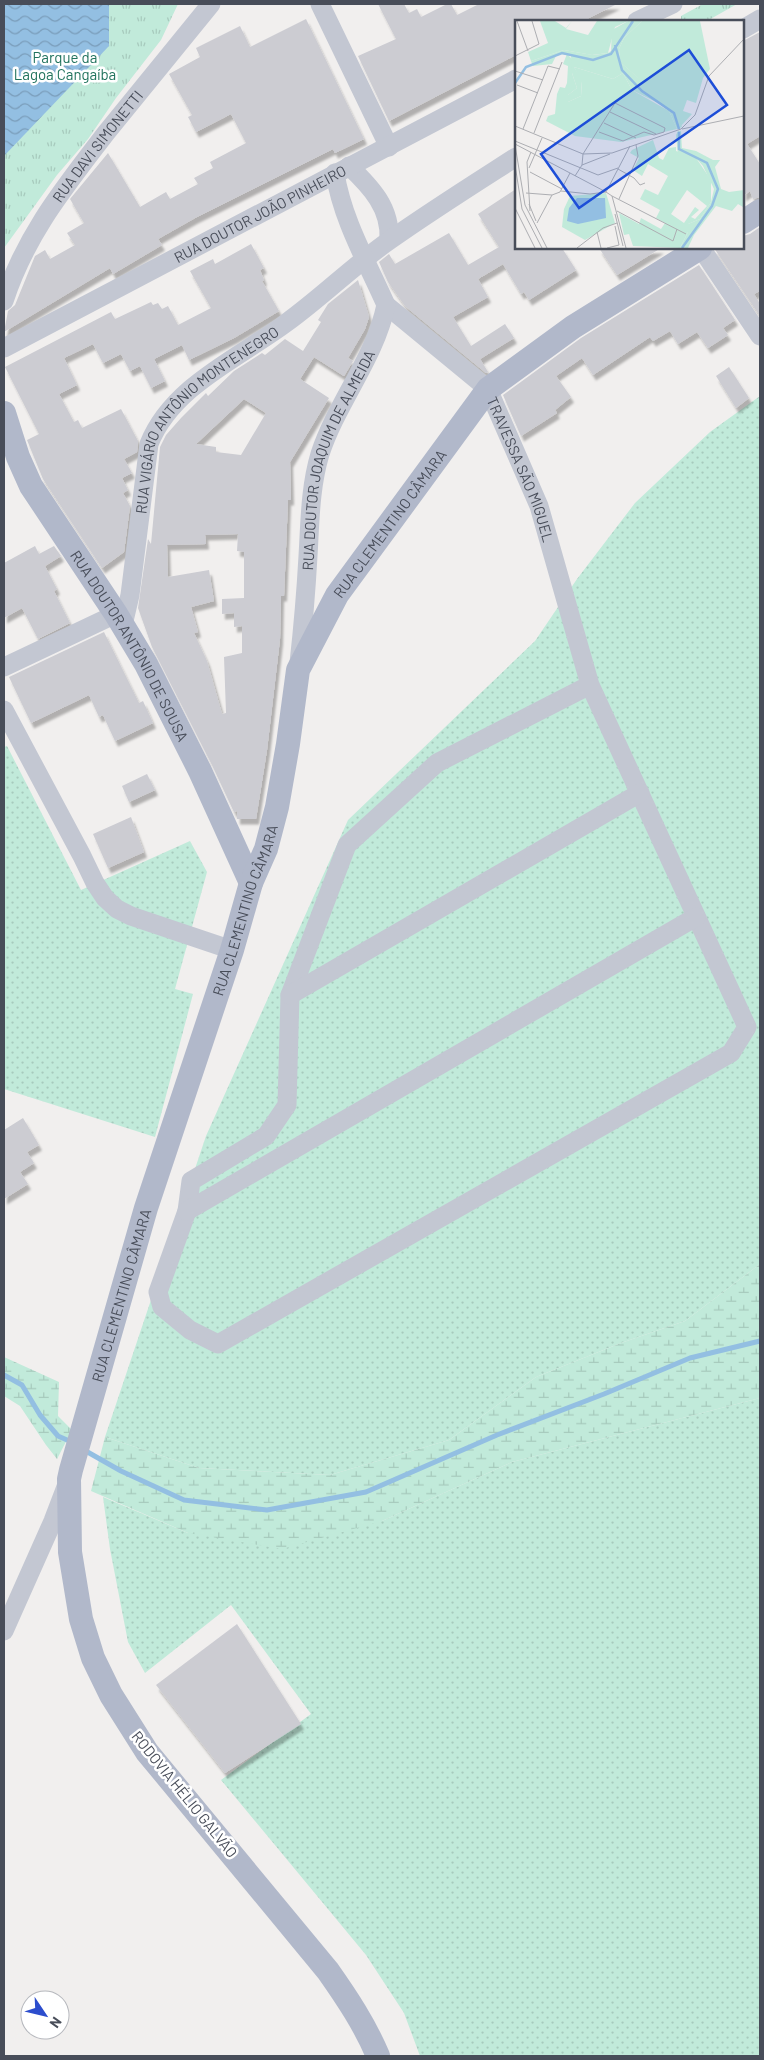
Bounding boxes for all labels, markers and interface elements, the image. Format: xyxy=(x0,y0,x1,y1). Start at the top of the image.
inset map xyxy=(515,20,744,249)
park label: Parque da Lagoa Cangaíba xyxy=(14,48,116,83)
street label: RUA DAVI SIMONETTI xyxy=(48,86,146,205)
street label: RUA DOUTOR JOÃO PINHEIRO xyxy=(171,161,349,266)
street label: RUA VIGÁRIO ANTÔNIO MONTENEGRO xyxy=(131,322,282,515)
street label: RUA DOUTOR JOAQUIM DE ALMEIDA xyxy=(298,347,378,571)
street label: TRAVESSA SÃO MIGUEL xyxy=(483,394,558,544)
street label: RUA CLEMENTINO CÂMARA xyxy=(329,446,450,601)
street label: RUA DOUTOR ANTÔNIO DE SOUSA xyxy=(67,547,192,744)
street label: RUA CLEMENTINO CÂMARA xyxy=(208,823,281,998)
street label: RUA CLEMENTINO CÂMARA xyxy=(88,1207,154,1384)
street label: RODOVIA HÉLIO GALVÃO xyxy=(128,1727,242,1861)
north arrow xyxy=(20,1990,70,2040)
text: N xyxy=(46,2014,66,2031)

